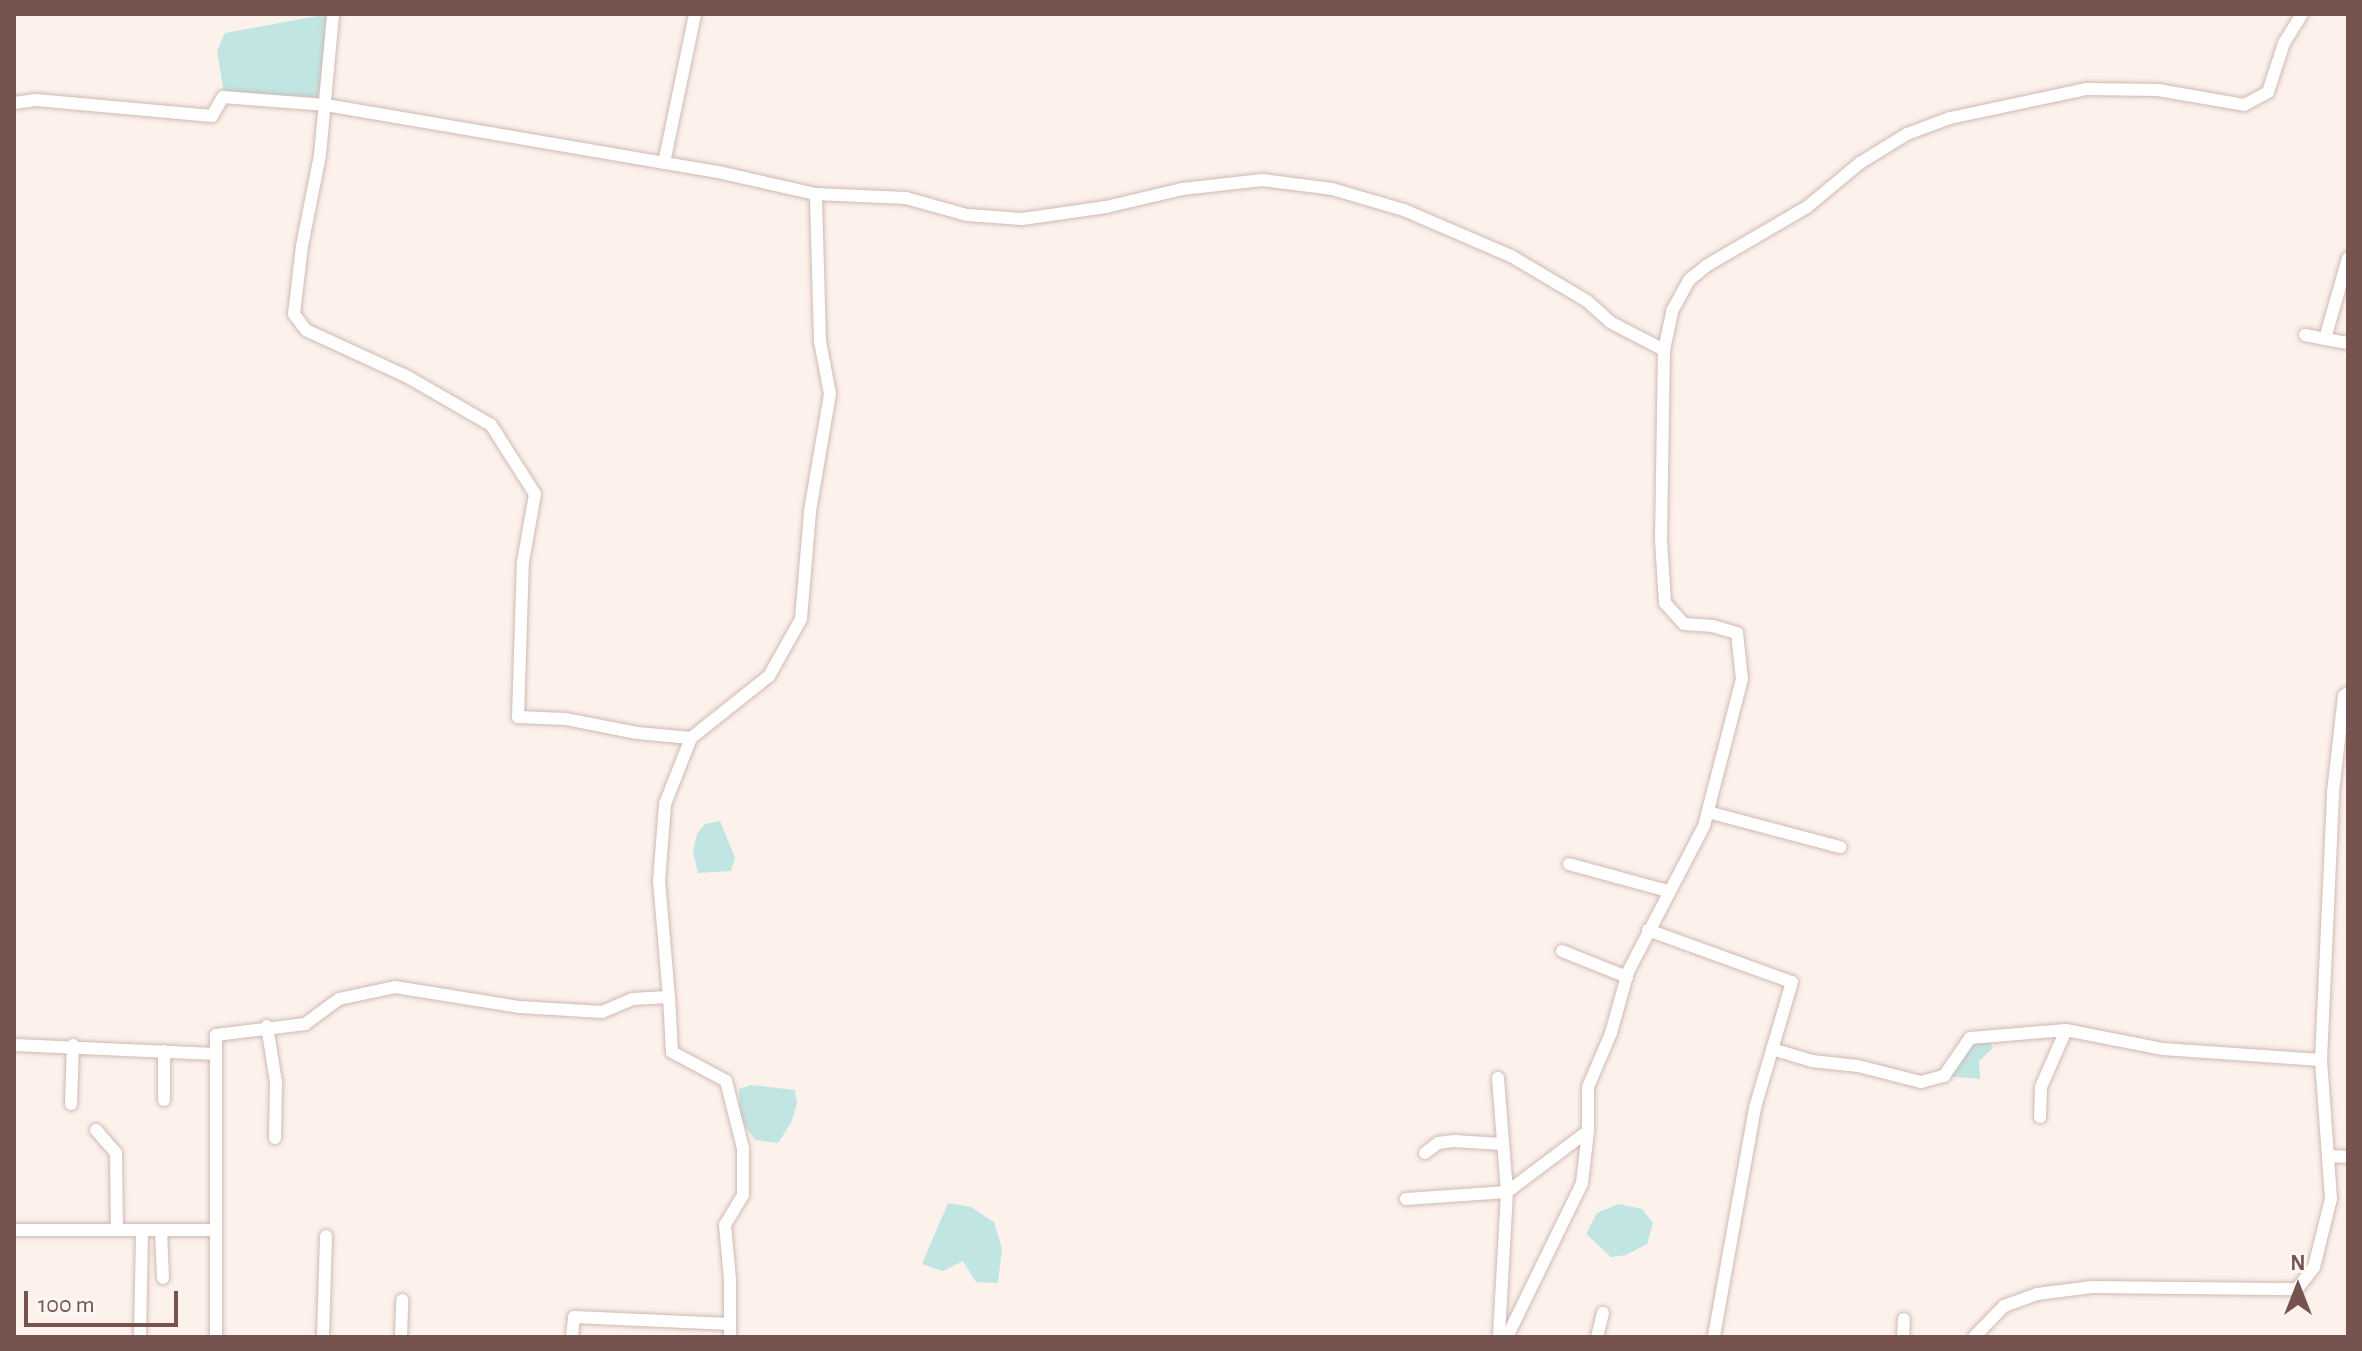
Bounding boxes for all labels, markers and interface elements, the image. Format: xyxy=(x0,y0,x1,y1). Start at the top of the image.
north arrow xyxy=(2258,1247,2338,1327)
text: N xyxy=(2290,1252,2306,1274)
scale bar xyxy=(28,1275,182,1325)
text: 100 m xyxy=(38,1293,95,1317)

